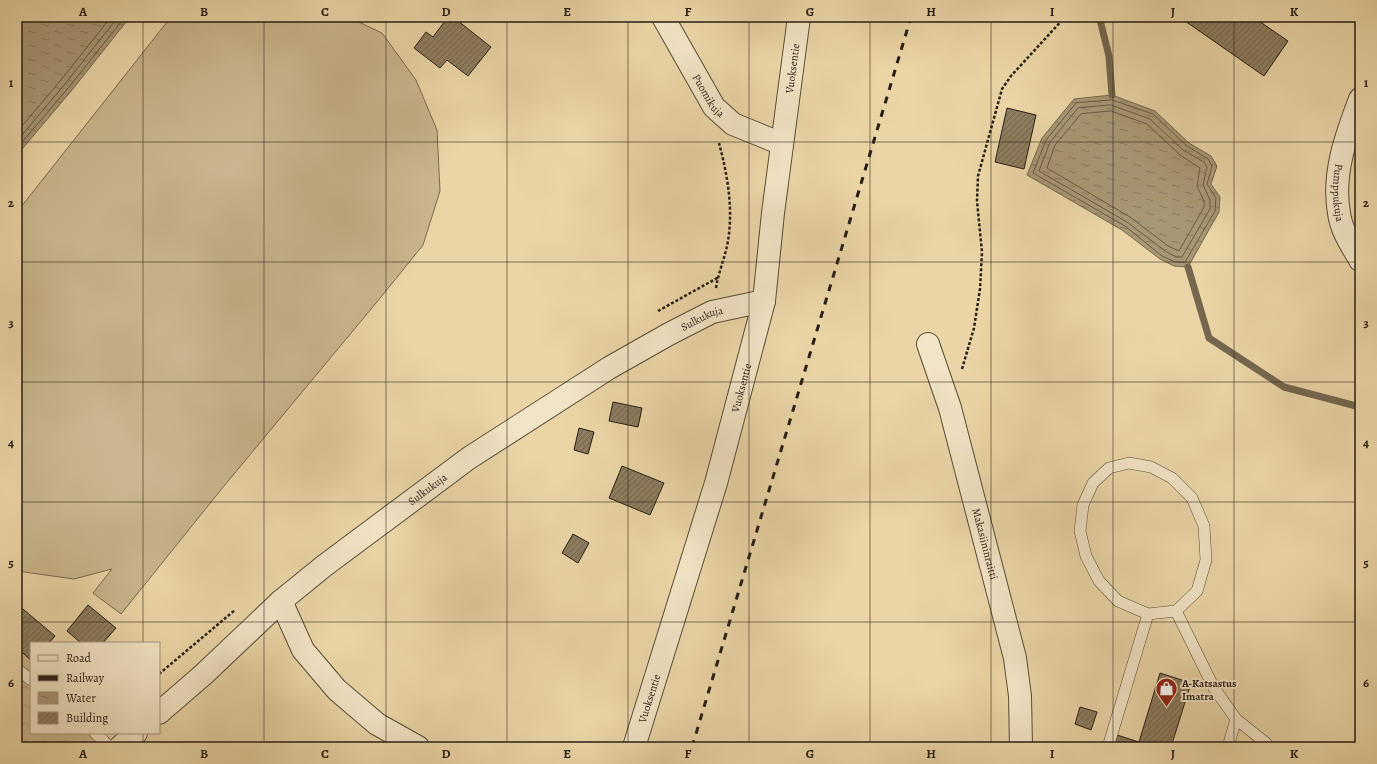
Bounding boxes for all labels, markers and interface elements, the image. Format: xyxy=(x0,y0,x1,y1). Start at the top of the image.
text: A xyxy=(78,3,88,20)
text: B xyxy=(200,3,208,20)
text: C xyxy=(321,3,329,20)
text: D xyxy=(441,3,451,20)
text: E xyxy=(563,3,571,20)
text: F xyxy=(685,3,692,20)
text: G xyxy=(806,3,814,20)
text: H xyxy=(926,3,936,20)
text: I xyxy=(1050,3,1055,20)
text: J xyxy=(1171,3,1175,20)
text: K xyxy=(1290,3,1299,20)
street label: Vuoksentie xyxy=(782,43,803,95)
street label: Puomikuja xyxy=(689,71,728,122)
text: 1 xyxy=(9,74,14,91)
text: 1 xyxy=(1364,74,1369,91)
street label: Pumppukuja xyxy=(1329,162,1348,224)
text: 2 xyxy=(8,194,15,211)
text: 2 xyxy=(1363,194,1370,211)
street label: Sulkukuja xyxy=(678,303,725,335)
text: 3 xyxy=(8,314,14,331)
text: 3 xyxy=(1363,314,1369,331)
street label: Vuoksentie xyxy=(728,362,755,415)
text: 4 xyxy=(8,434,14,451)
text: 4 xyxy=(1363,434,1369,451)
street label: Sulkukuja xyxy=(405,469,451,509)
street label: Makasiininraitti xyxy=(968,507,1001,581)
text: 5 xyxy=(8,554,14,571)
text: 5 xyxy=(1363,554,1369,571)
legend xyxy=(30,642,160,734)
text: Road xyxy=(66,650,92,666)
text: Railway xyxy=(66,670,105,686)
street label: Vuoksentie xyxy=(635,672,664,726)
text: 6 xyxy=(8,674,14,691)
text: 6 xyxy=(1363,674,1369,691)
shop icon: A-Katsastus Imatra xyxy=(1153,676,1179,709)
place label: A-Katsastus Imatra xyxy=(1181,676,1237,704)
text: Water xyxy=(65,690,96,706)
text: Building xyxy=(66,710,108,726)
text: A xyxy=(78,745,88,762)
text: B xyxy=(200,745,208,762)
text: C xyxy=(321,745,329,762)
text: D xyxy=(441,745,451,762)
text: E xyxy=(563,745,571,762)
text: F xyxy=(685,745,692,762)
text: G xyxy=(806,745,814,762)
text: H xyxy=(926,745,936,762)
text: I xyxy=(1050,745,1055,762)
text: J xyxy=(1171,745,1175,762)
text: K xyxy=(1290,745,1299,762)

